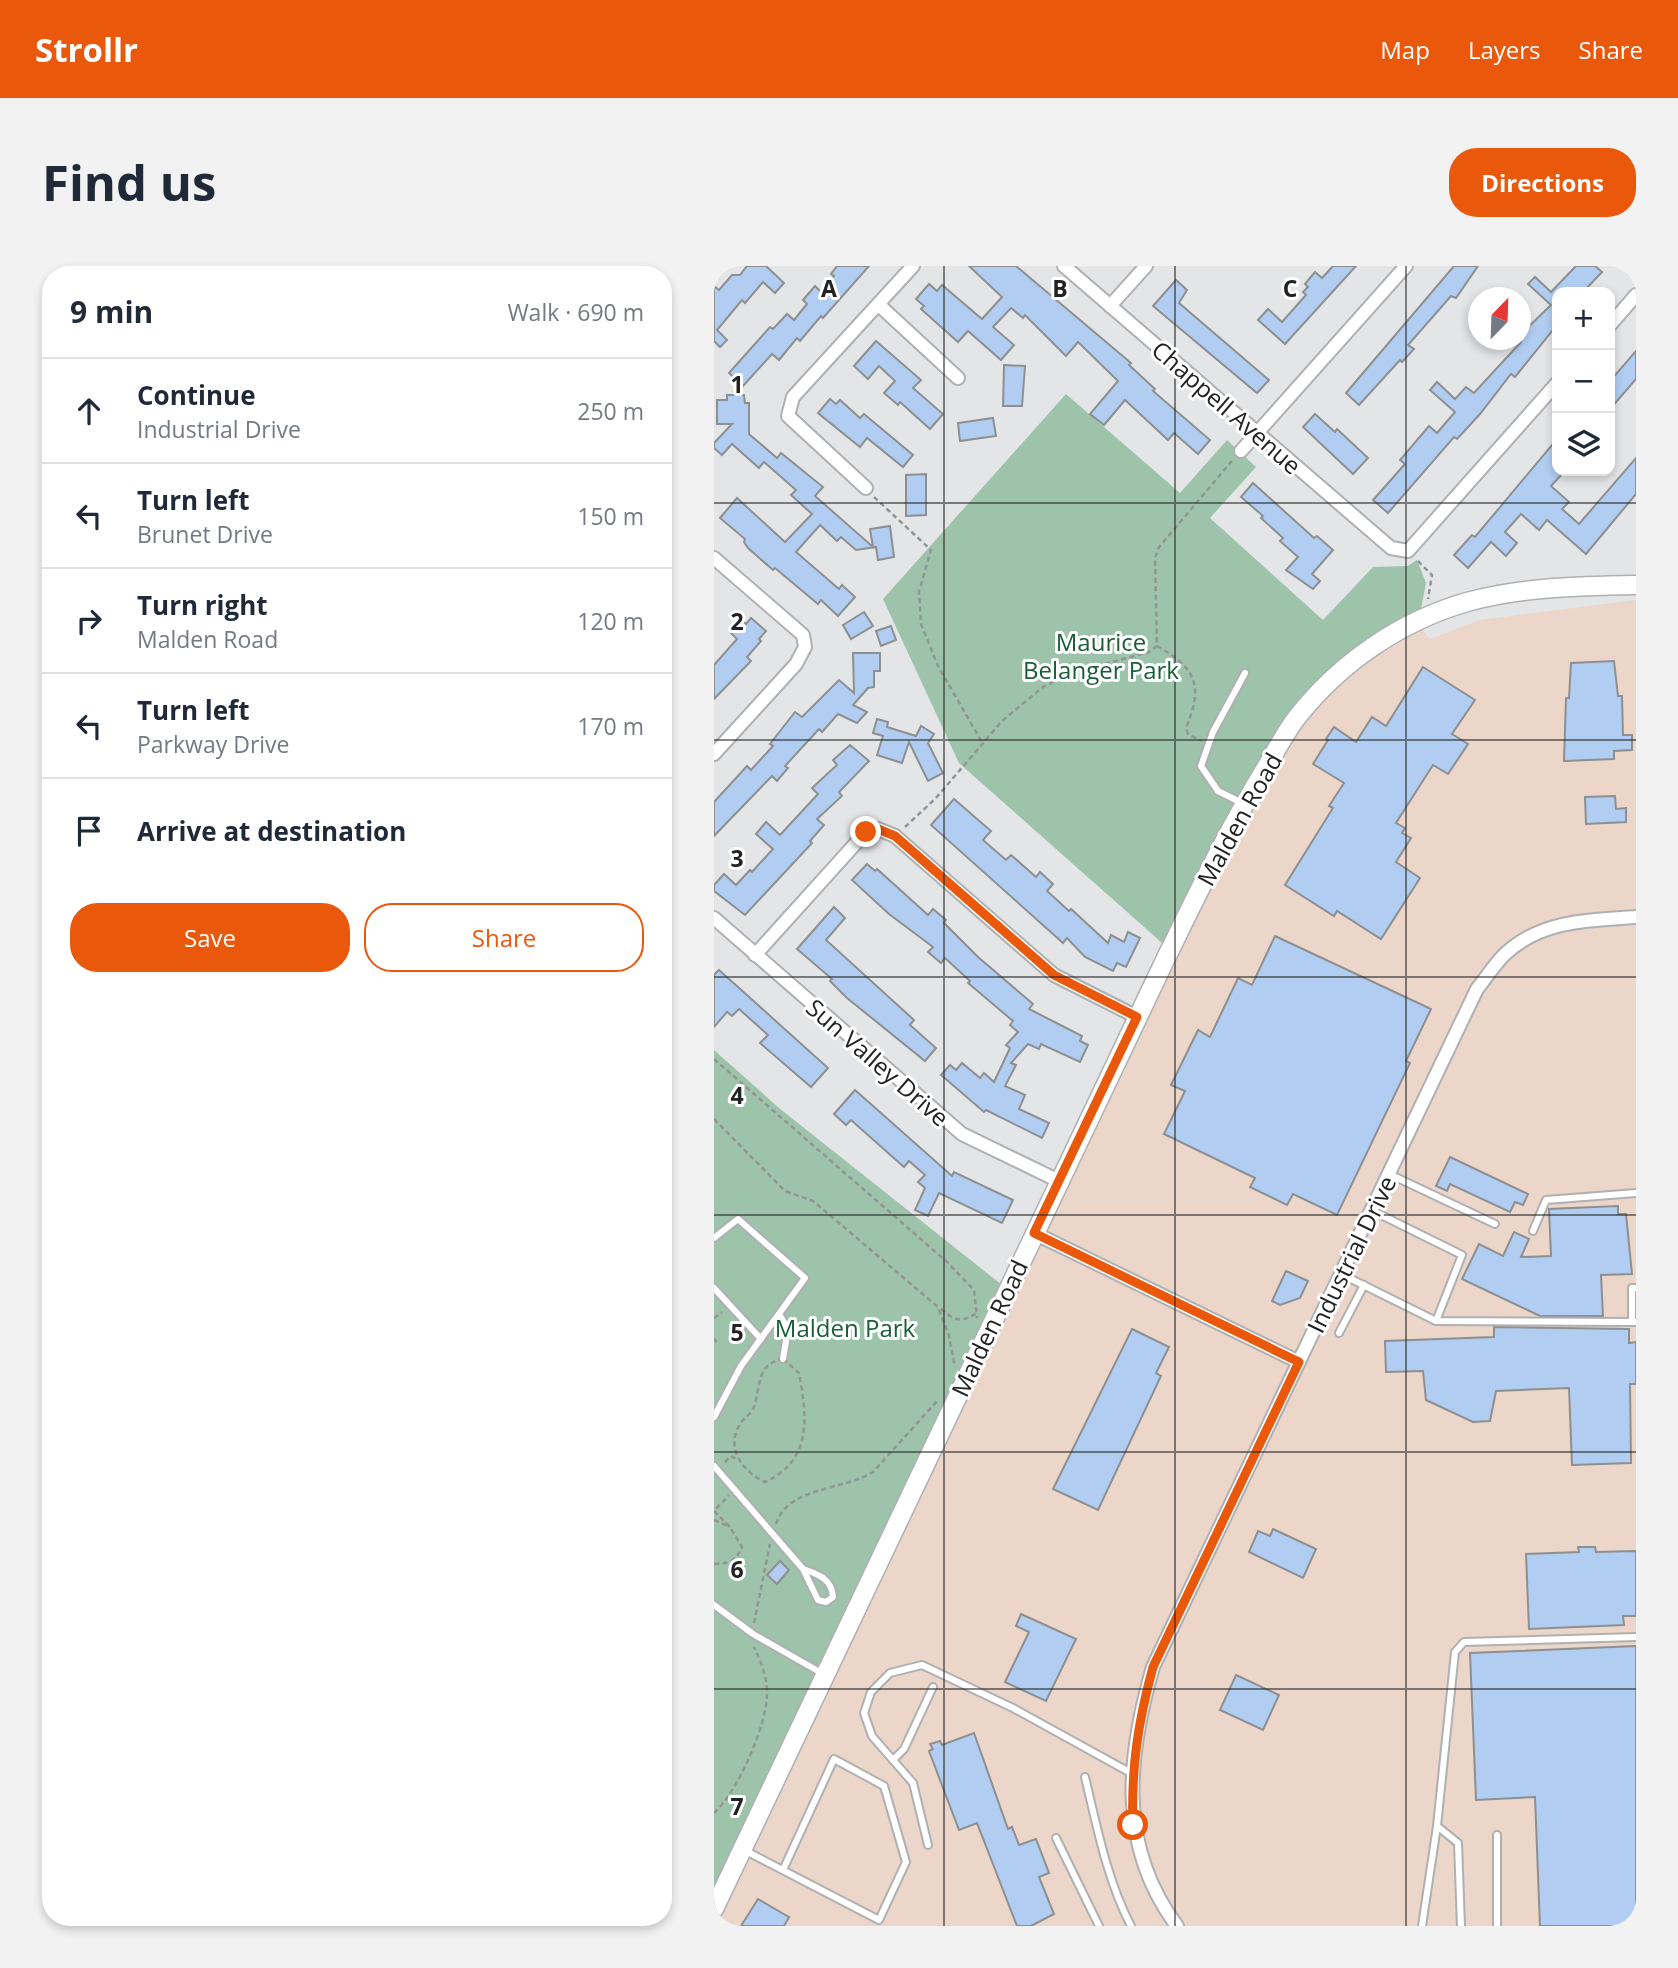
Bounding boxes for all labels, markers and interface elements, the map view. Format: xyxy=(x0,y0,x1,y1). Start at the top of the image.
text: Strollr xyxy=(35,27,138,72)
text: Map xyxy=(1380,33,1430,66)
text: Layers xyxy=(1468,33,1541,66)
text: Share xyxy=(1579,33,1643,66)
button: Directions xyxy=(1449,148,1636,217)
text: Find us xyxy=(42,149,216,215)
text: A xyxy=(821,272,837,304)
text: B xyxy=(1052,272,1068,304)
text: C xyxy=(1283,272,1297,304)
north arrow xyxy=(1468,287,1531,350)
map controls xyxy=(1552,287,1615,476)
button: + xyxy=(1552,287,1615,350)
text: 9 min xyxy=(70,291,153,332)
text: Walk · 690 m xyxy=(507,296,644,328)
street label: Chappell Avenue xyxy=(1145,333,1309,481)
button: − xyxy=(1552,350,1615,413)
text: 1 xyxy=(730,368,744,400)
text: Continue xyxy=(137,377,256,413)
icon: ahead xyxy=(70,392,108,430)
text: 250 m xyxy=(577,395,644,427)
text: Industrial Drive xyxy=(137,413,301,445)
button: layers xyxy=(1552,413,1615,476)
text: Turn left xyxy=(137,482,249,518)
icon: left xyxy=(70,497,108,535)
text: 150 m xyxy=(577,500,644,532)
text: Brunet Drive xyxy=(137,518,273,550)
text: Turn right xyxy=(137,587,268,623)
icon: right xyxy=(70,602,108,640)
text: 120 m xyxy=(577,605,644,637)
text: 2 xyxy=(730,605,744,637)
text: Malden Road xyxy=(137,623,278,655)
park label: Maurice Belanger Park xyxy=(1023,625,1179,686)
text: Turn left xyxy=(137,692,249,728)
icon: left xyxy=(70,707,108,745)
text: 170 m xyxy=(577,710,644,742)
text: Parkway Drive xyxy=(137,728,290,760)
street label: Malden Road xyxy=(1189,747,1289,891)
icon: arrive xyxy=(70,812,108,850)
text: Arrive at destination xyxy=(137,813,406,849)
route end xyxy=(850,816,881,847)
text: 3 xyxy=(730,842,744,874)
button: Save xyxy=(70,903,350,972)
button: Share xyxy=(364,903,644,972)
street label: Sun Valley Drive xyxy=(800,991,956,1133)
text: 4 xyxy=(730,1079,744,1111)
street label: Industrial Drive xyxy=(1299,1170,1403,1338)
street label: Malden Road xyxy=(943,1254,1035,1402)
park label: Malden Park xyxy=(775,1311,916,1344)
text: 5 xyxy=(730,1316,744,1348)
text: 6 xyxy=(730,1553,744,1585)
text: 7 xyxy=(730,1790,744,1822)
route start xyxy=(1117,1809,1148,1840)

